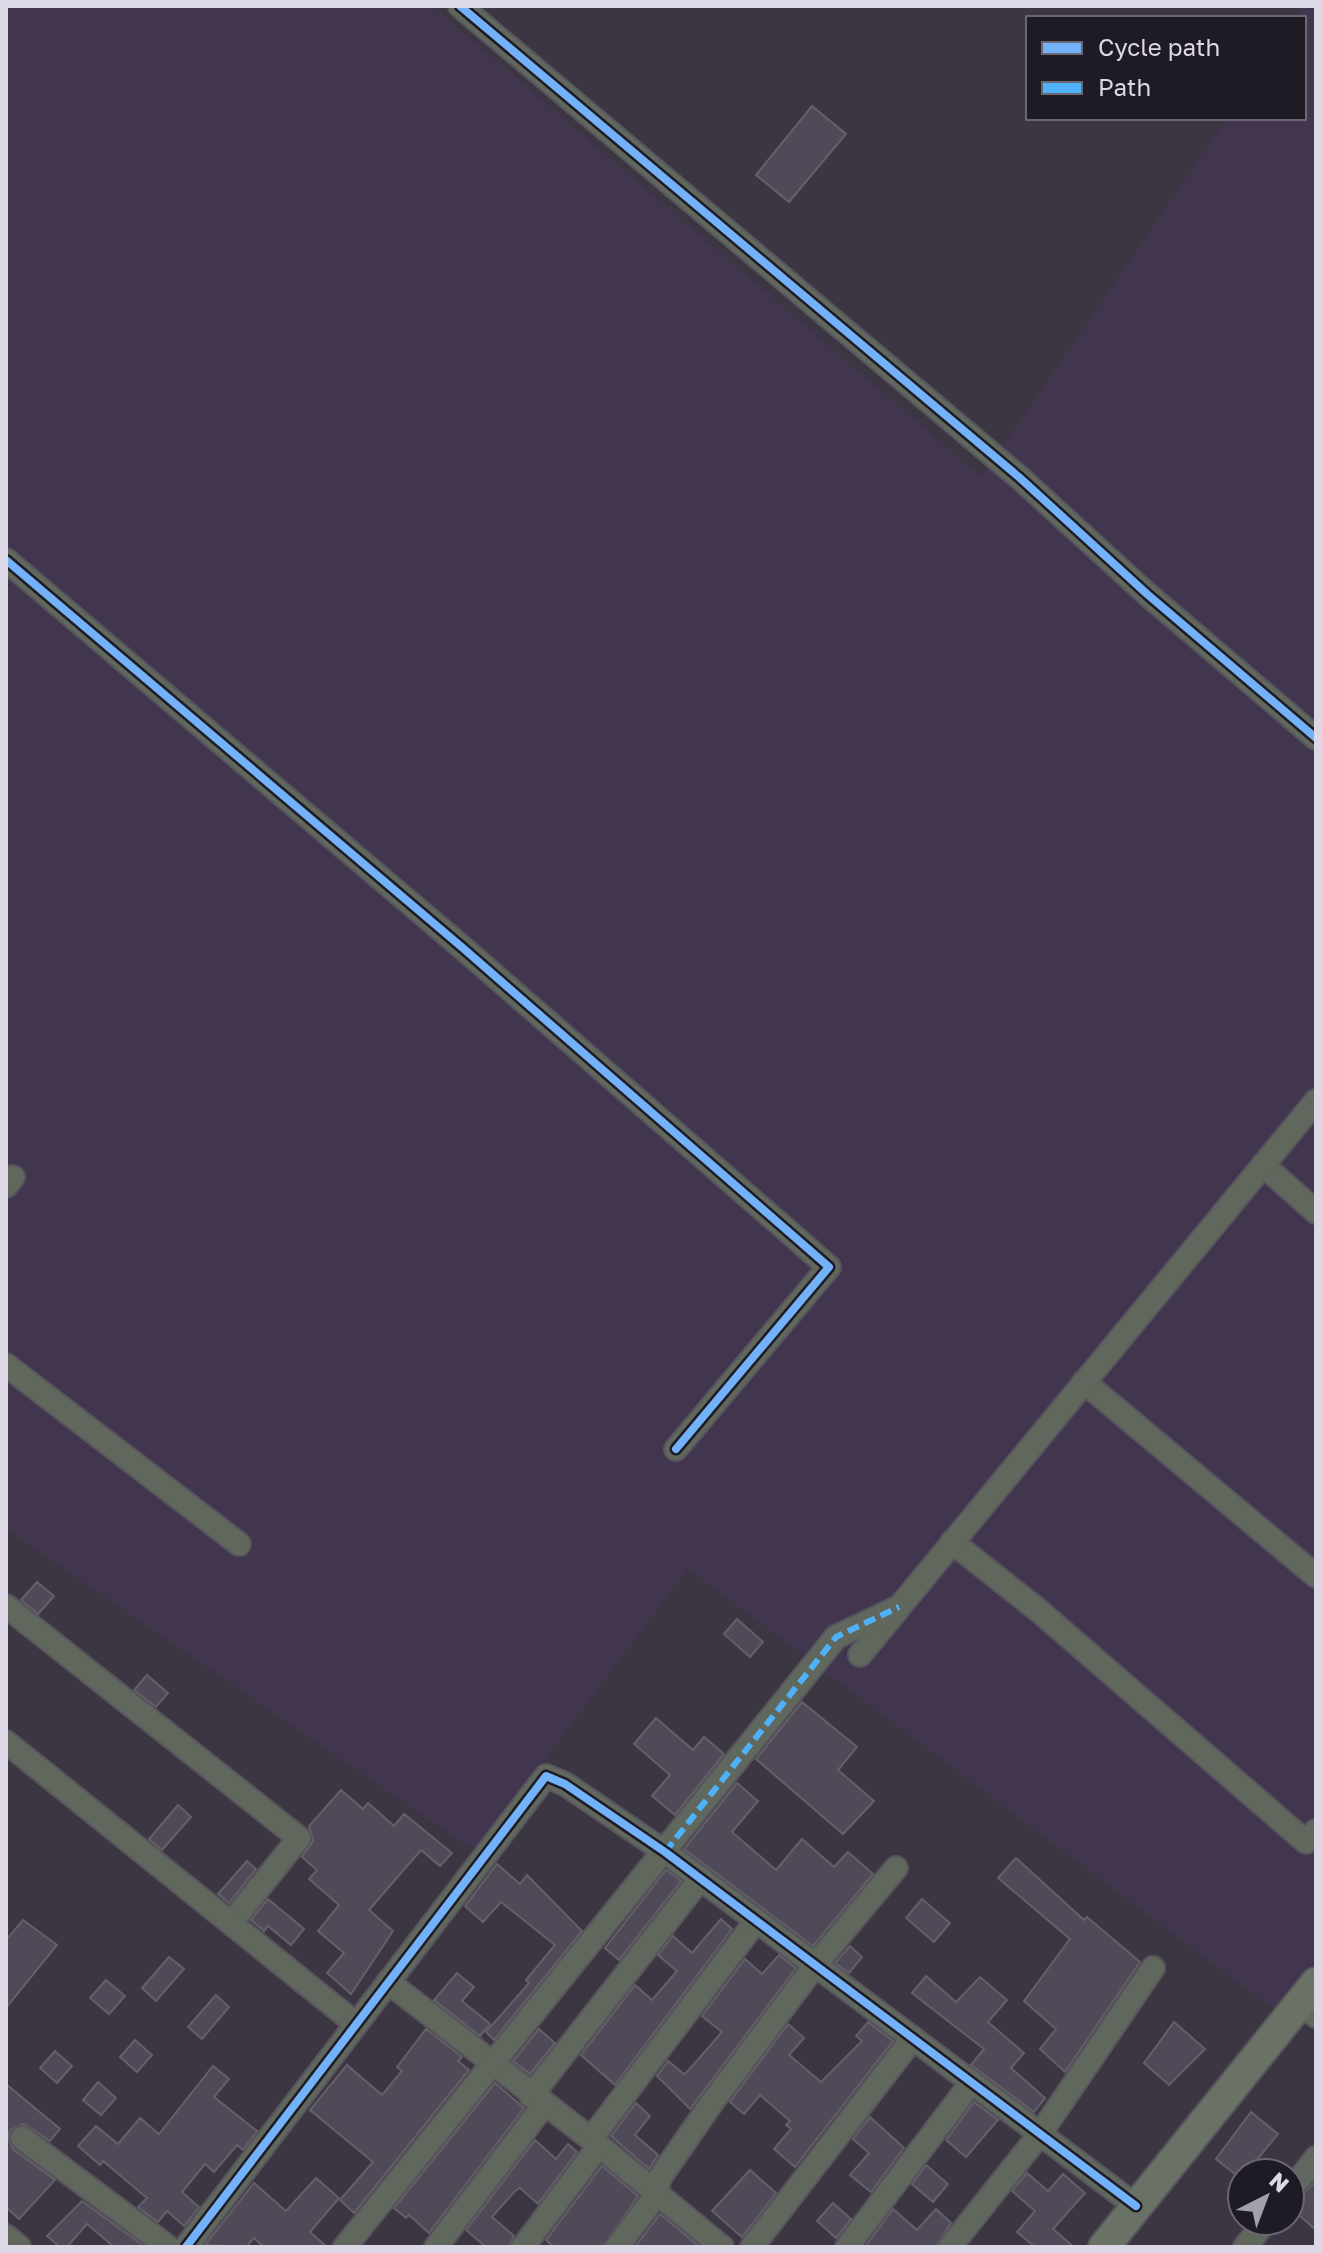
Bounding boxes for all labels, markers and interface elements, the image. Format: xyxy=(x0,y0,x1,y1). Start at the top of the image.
legend xyxy=(1026,16,1306,120)
text: Cycle path xyxy=(1098,32,1220,61)
text: Path xyxy=(1098,72,1151,101)
north arrow xyxy=(1226,2157,1306,2237)
text: N xyxy=(1264,2166,1295,2197)

